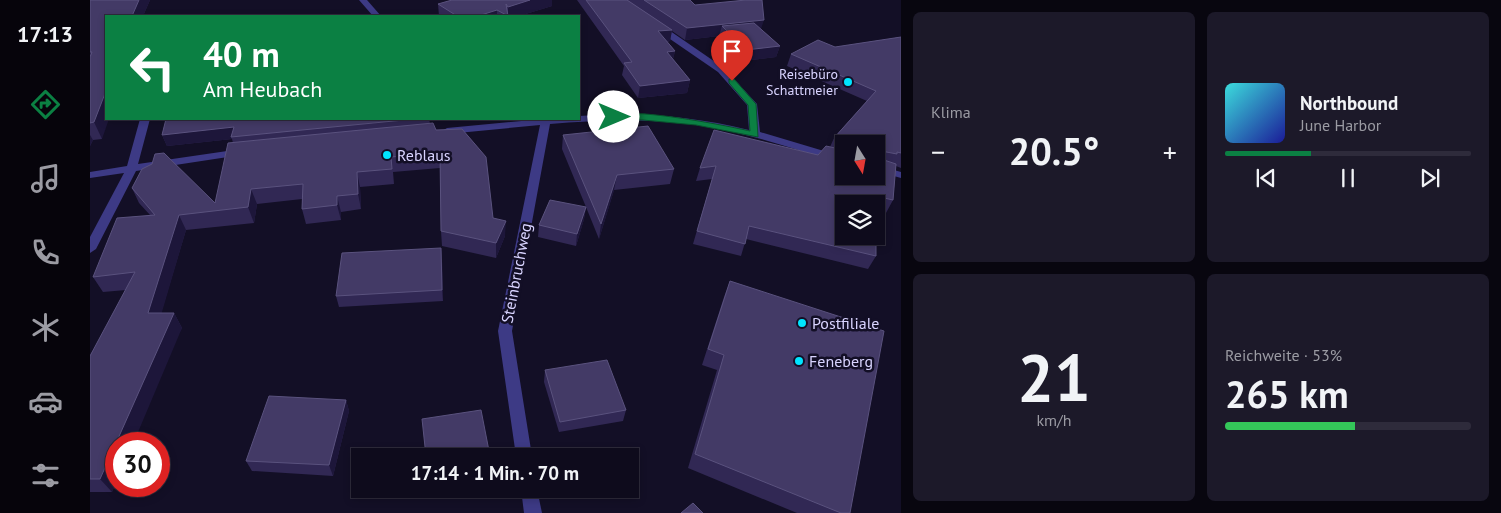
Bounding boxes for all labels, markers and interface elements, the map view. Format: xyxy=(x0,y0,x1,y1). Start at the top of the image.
text: 17:13 xyxy=(17,20,73,48)
pin xyxy=(711,30,753,81)
text: 40 m xyxy=(203,31,280,77)
icon: left xyxy=(120,35,185,100)
icon: arrive xyxy=(718,37,746,65)
place label: Reisebüro Schattmeier xyxy=(766,65,838,99)
text: Am Heubach xyxy=(203,75,322,103)
marker: Reisebüro Schattmeier xyxy=(842,76,854,88)
icon: directions xyxy=(28,87,63,122)
position arrow xyxy=(587,90,639,142)
text: Northbound xyxy=(1300,91,1398,115)
text: Klima xyxy=(931,102,971,122)
text: June Harbor xyxy=(1300,115,1381,135)
text: 20.5° xyxy=(1009,126,1099,175)
text: − xyxy=(931,133,945,170)
text: + xyxy=(1163,133,1177,170)
north arrow xyxy=(835,135,885,185)
map controls xyxy=(835,135,885,245)
place label: Reblaus xyxy=(397,145,451,165)
marker: Reblaus xyxy=(381,149,393,161)
icon: music xyxy=(28,161,63,196)
icon: previous xyxy=(1252,164,1280,192)
icon: pause xyxy=(1334,164,1362,192)
icon: next xyxy=(1416,164,1444,192)
button: layers xyxy=(835,195,885,245)
street label: Steinbruchweg xyxy=(496,221,536,325)
icon: phone xyxy=(28,235,63,270)
icon: climate xyxy=(28,310,63,345)
place label: Postfiliale xyxy=(812,313,879,333)
marker: Postfiliale xyxy=(796,317,808,329)
text: 21 xyxy=(1017,335,1091,419)
text: Reichweite · 53% xyxy=(1225,345,1342,365)
place label: Feneberg xyxy=(809,351,873,371)
marker: Feneberg xyxy=(793,355,805,367)
text: 265 km xyxy=(1225,369,1349,418)
icon: car xyxy=(28,384,63,419)
text: km/h xyxy=(1036,410,1072,430)
speed limit sign: 30 xyxy=(105,432,170,497)
icon: filters xyxy=(28,458,63,493)
text: 17:14 · 1 Min. · 70 m xyxy=(411,461,579,485)

